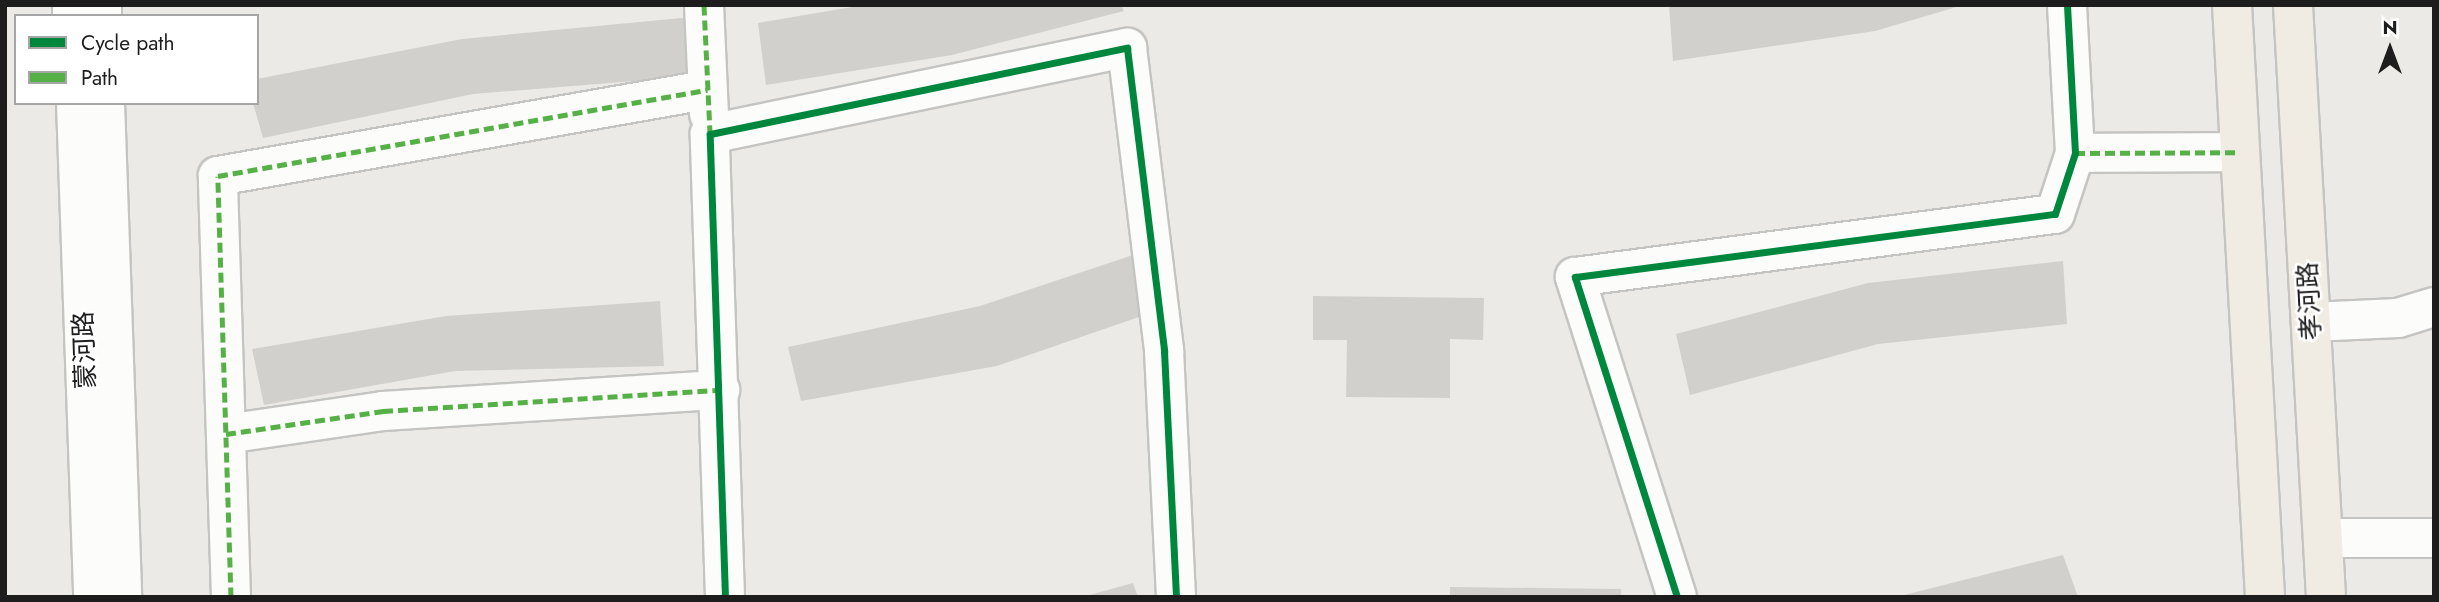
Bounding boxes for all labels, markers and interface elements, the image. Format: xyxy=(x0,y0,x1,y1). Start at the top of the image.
legend xyxy=(14,14,259,105)
north arrow xyxy=(2355,14,2425,84)
text: N xyxy=(2382,14,2398,41)
text: Cycle path xyxy=(81,28,174,58)
text: Path xyxy=(81,63,118,93)
street label: 孝河路 xyxy=(2292,261,2328,341)
street label: 蒙河路 xyxy=(68,310,102,390)

